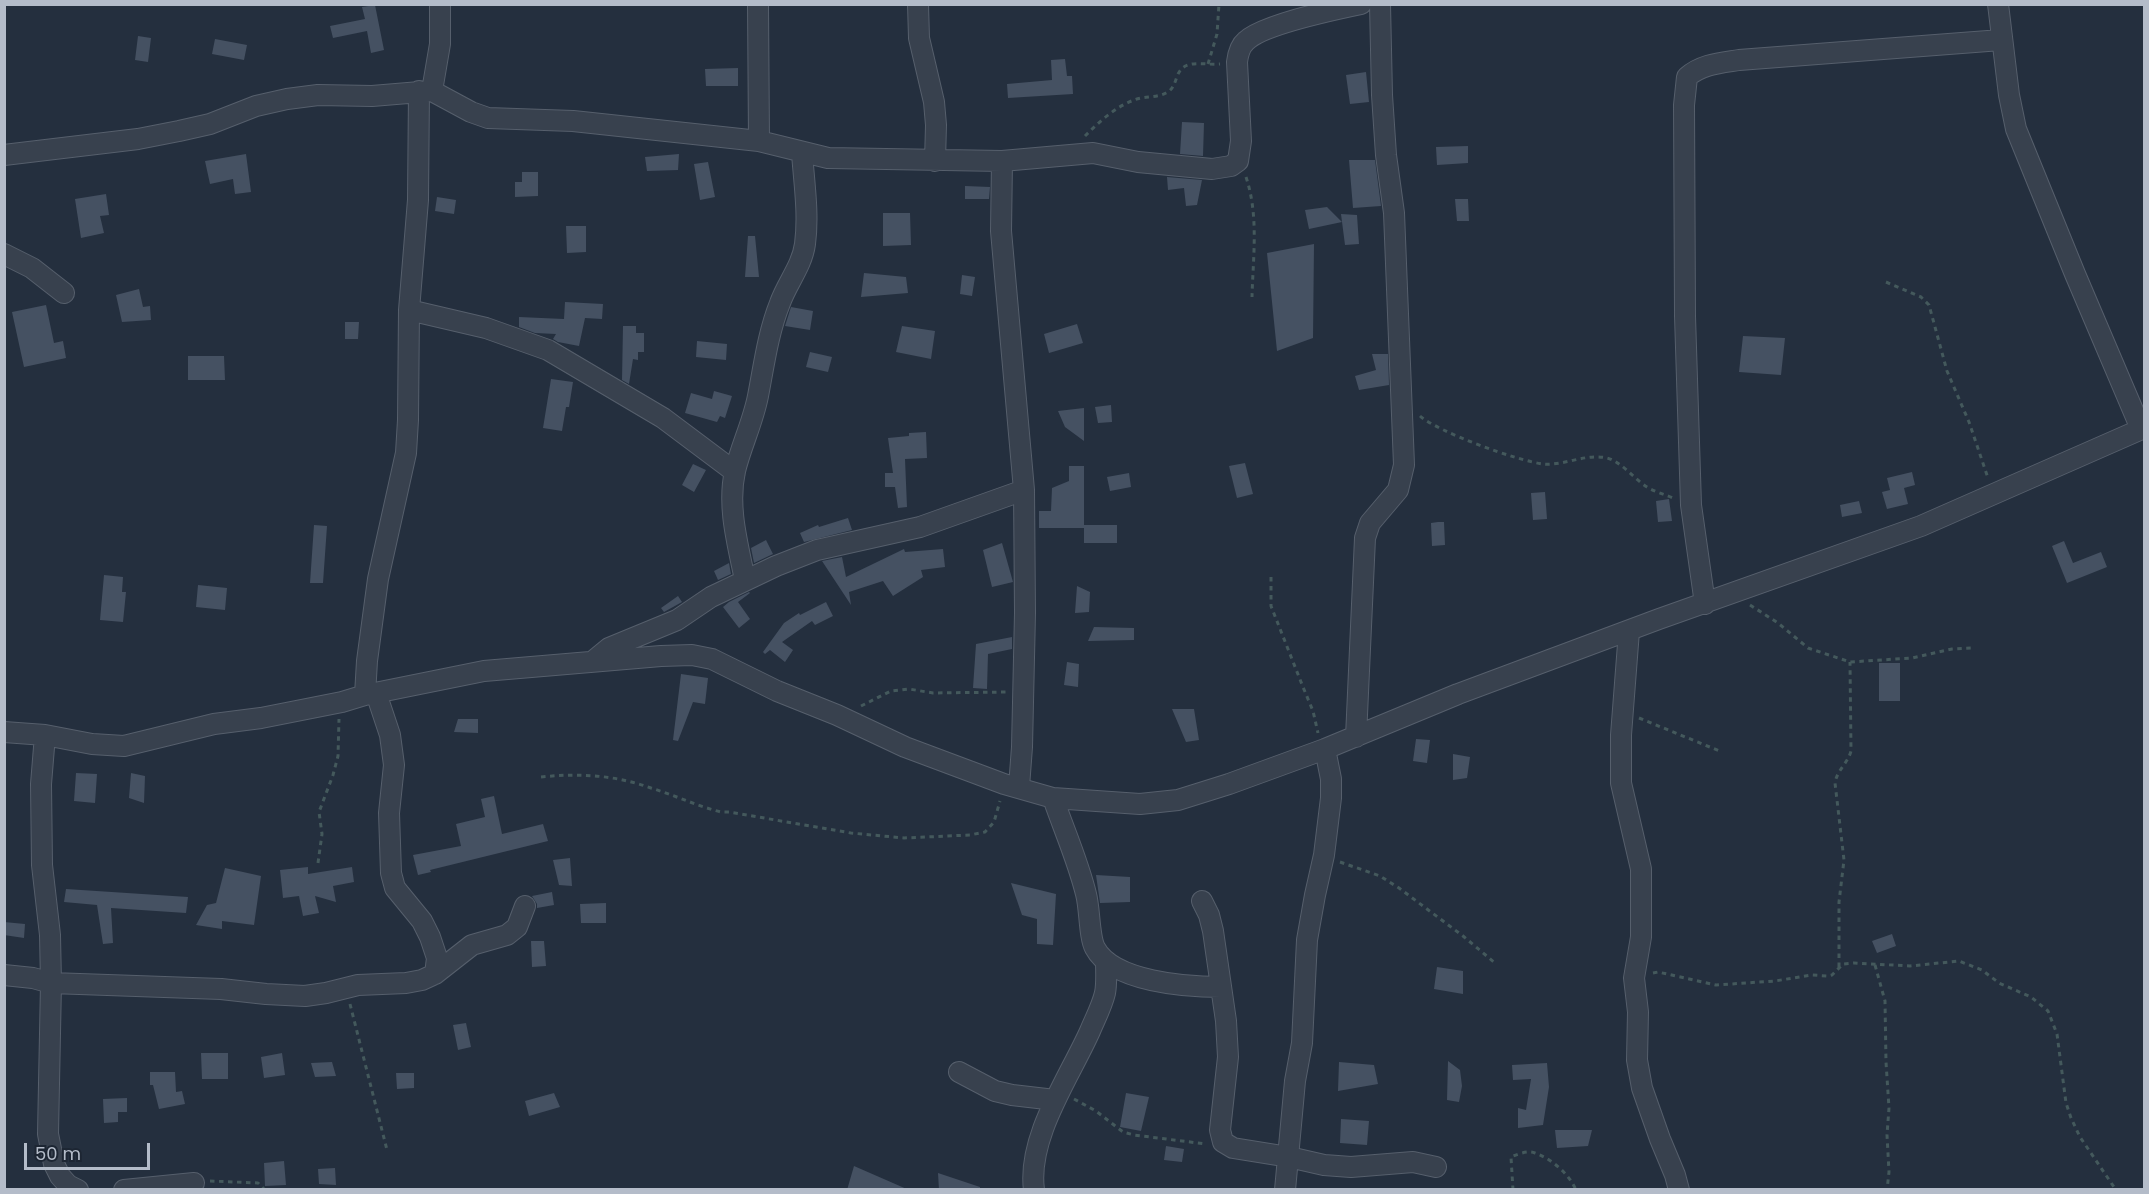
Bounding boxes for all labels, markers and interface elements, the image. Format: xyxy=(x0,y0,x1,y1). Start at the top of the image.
scale bar xyxy=(27,1131,153,1169)
text: 50 m xyxy=(35,1141,81,1166)

